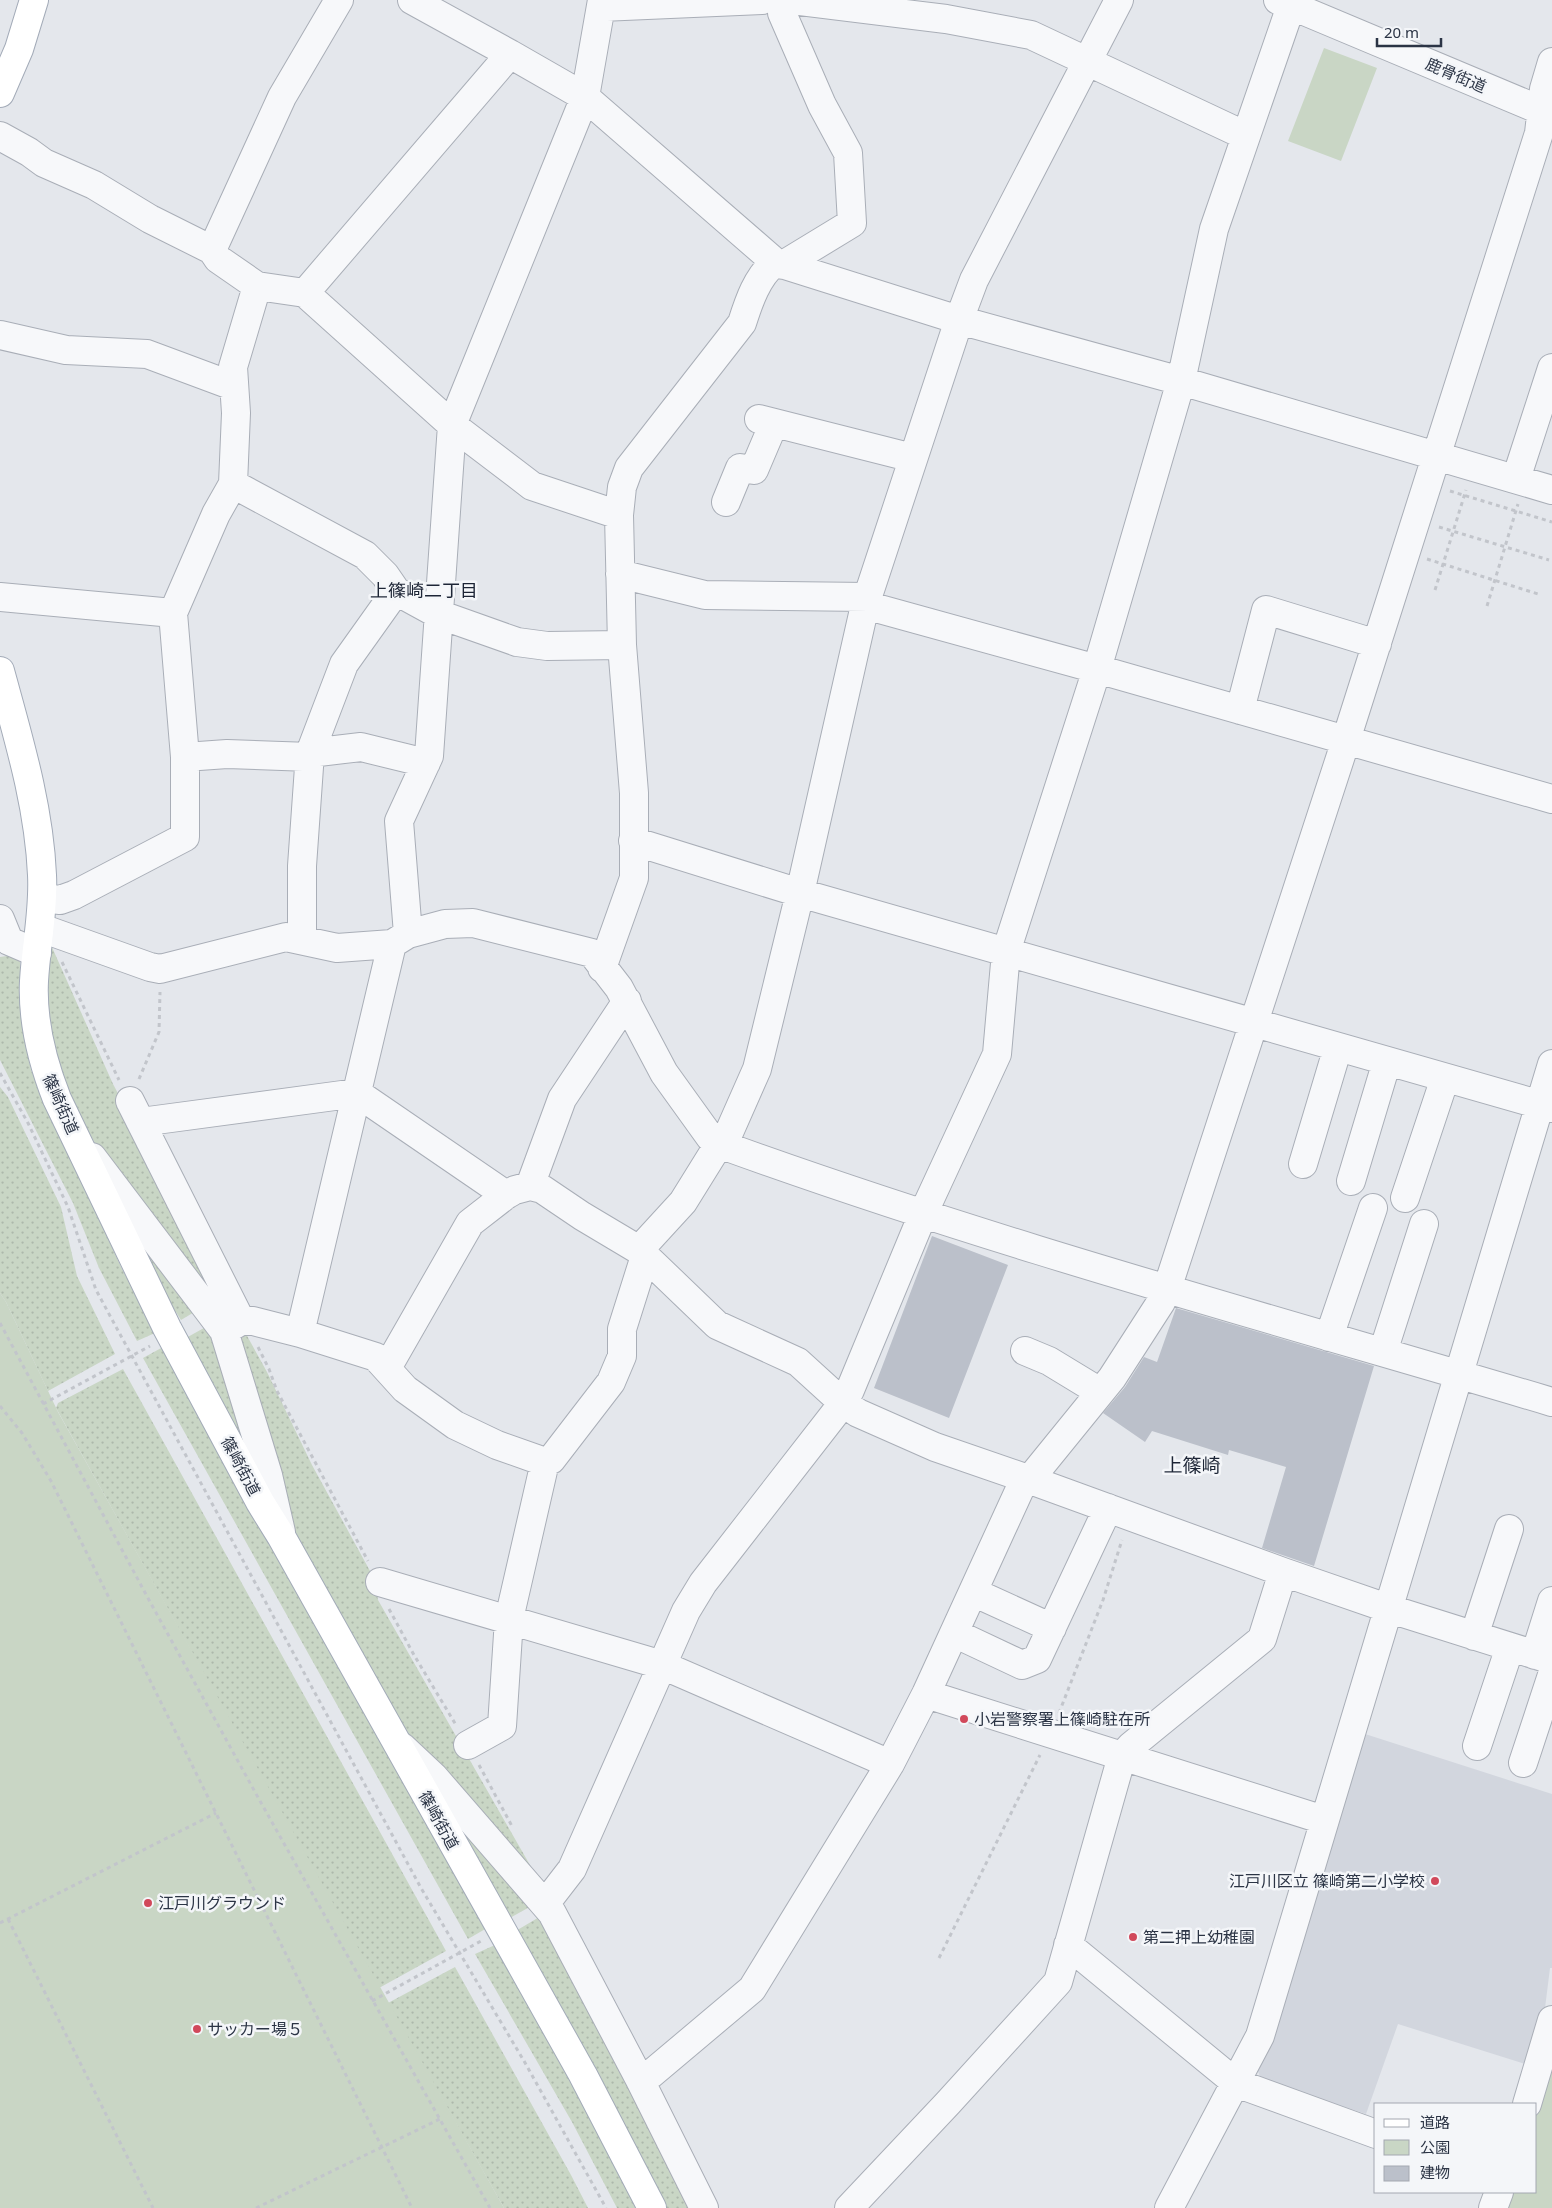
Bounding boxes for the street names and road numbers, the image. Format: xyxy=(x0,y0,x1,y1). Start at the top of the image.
street label: 鹿骨街道 xyxy=(1422,52,1490,98)
street label: 篠崎街道 xyxy=(38,1070,84,1138)
street label: 篠崎街道 xyxy=(216,1433,266,1499)
street label: 篠崎街道 xyxy=(414,1787,464,1853)

